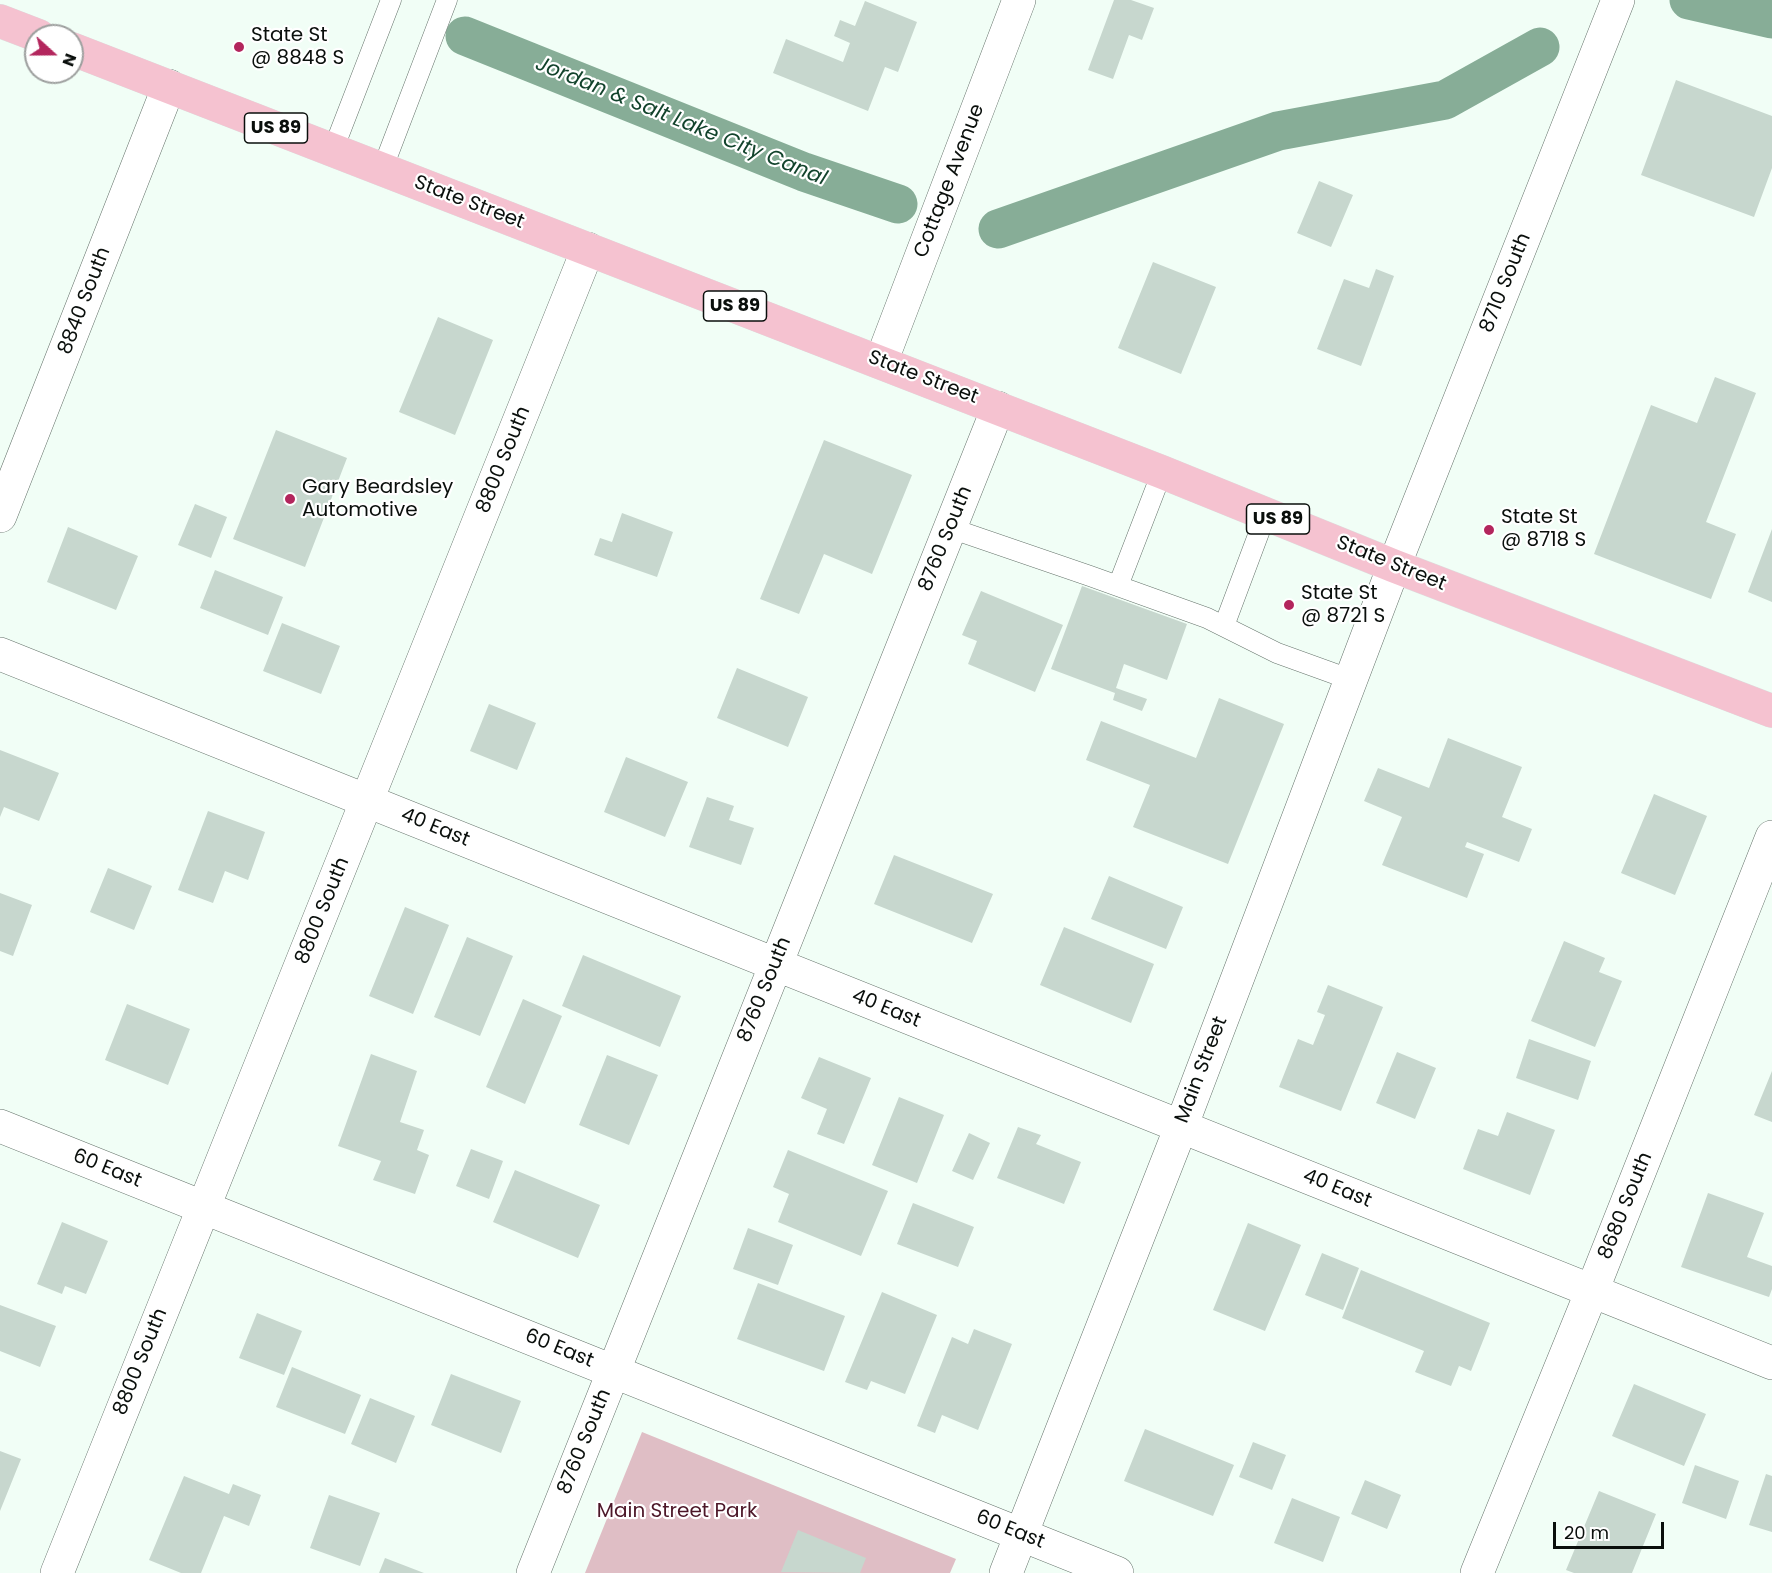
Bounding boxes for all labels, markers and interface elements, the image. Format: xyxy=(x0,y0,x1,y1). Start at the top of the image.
north arrow xyxy=(24,24,84,84)
place label: State St @ 8848 S xyxy=(251,24,344,71)
marker: State St @ 8848 S xyxy=(232,40,246,54)
text: N xyxy=(57,50,82,70)
water label: Jordan & Salt Lake City Canal xyxy=(532,52,830,192)
street label: Cottage Avenue xyxy=(910,101,990,261)
road number: US 89 xyxy=(244,113,308,143)
street label: State Street xyxy=(410,171,528,235)
street label: 8710 South xyxy=(1475,230,1537,336)
street label: 8840 South xyxy=(54,244,116,358)
road number: US 89 xyxy=(704,291,766,321)
street label: State Street xyxy=(864,346,982,410)
street label: 8800 South xyxy=(472,403,536,517)
place label: Gary Beardsley Automotive xyxy=(302,476,453,523)
street label: 8760 South xyxy=(914,483,978,595)
marker: Gary Beardsley Automotive xyxy=(283,492,297,506)
road number: US 89 xyxy=(1246,504,1310,534)
place label: State St @ 8718 S xyxy=(1501,506,1586,553)
marker: State St @ 8718 S xyxy=(1482,523,1496,537)
street label: State Street xyxy=(1333,531,1449,597)
place label: State St @ 8721 S xyxy=(1301,582,1385,629)
marker: State St @ 8721 S xyxy=(1282,598,1296,612)
street label: 40 East xyxy=(397,803,473,853)
street label: 8800 South xyxy=(291,854,355,968)
street label: 8760 South xyxy=(733,934,797,1046)
street label: 40 East xyxy=(848,984,924,1034)
street label: Main Street xyxy=(1171,1013,1233,1127)
street label: 60 East xyxy=(69,1144,145,1194)
street label: 8680 South xyxy=(1594,1149,1658,1263)
street label: 40 East xyxy=(1299,1164,1375,1214)
street label: 8800 South xyxy=(109,1305,173,1419)
street label: 60 East xyxy=(521,1324,597,1374)
street label: 8760 South xyxy=(553,1386,617,1498)
park label: Main Street Park xyxy=(597,1500,757,1524)
street label: 60 East xyxy=(972,1505,1048,1555)
scale bar xyxy=(1556,1510,1667,1548)
text: 20 m xyxy=(1564,1520,1609,1545)

